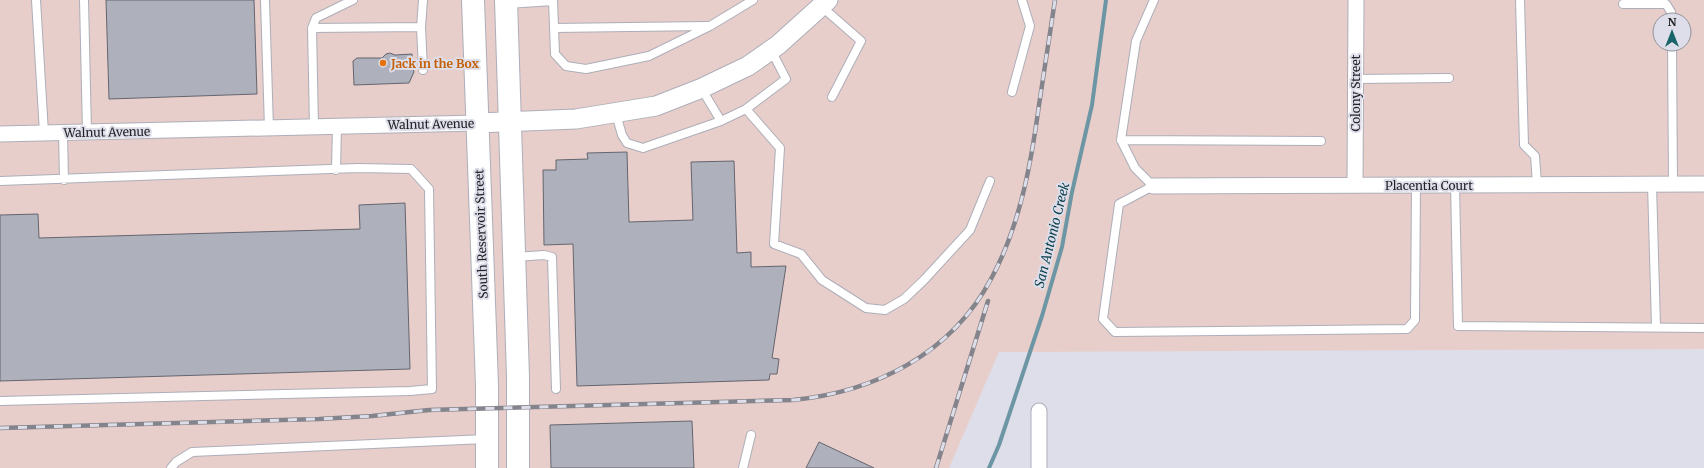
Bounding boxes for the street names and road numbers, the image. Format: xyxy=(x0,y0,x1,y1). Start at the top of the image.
street label: Colony Street xyxy=(1348,54,1363,132)
street label: Walnut Avenue xyxy=(387,116,474,132)
street label: Walnut Avenue xyxy=(63,124,150,140)
street label: South Reservoir Street xyxy=(471,169,491,299)
street label: Placentia Court xyxy=(1385,178,1473,193)

